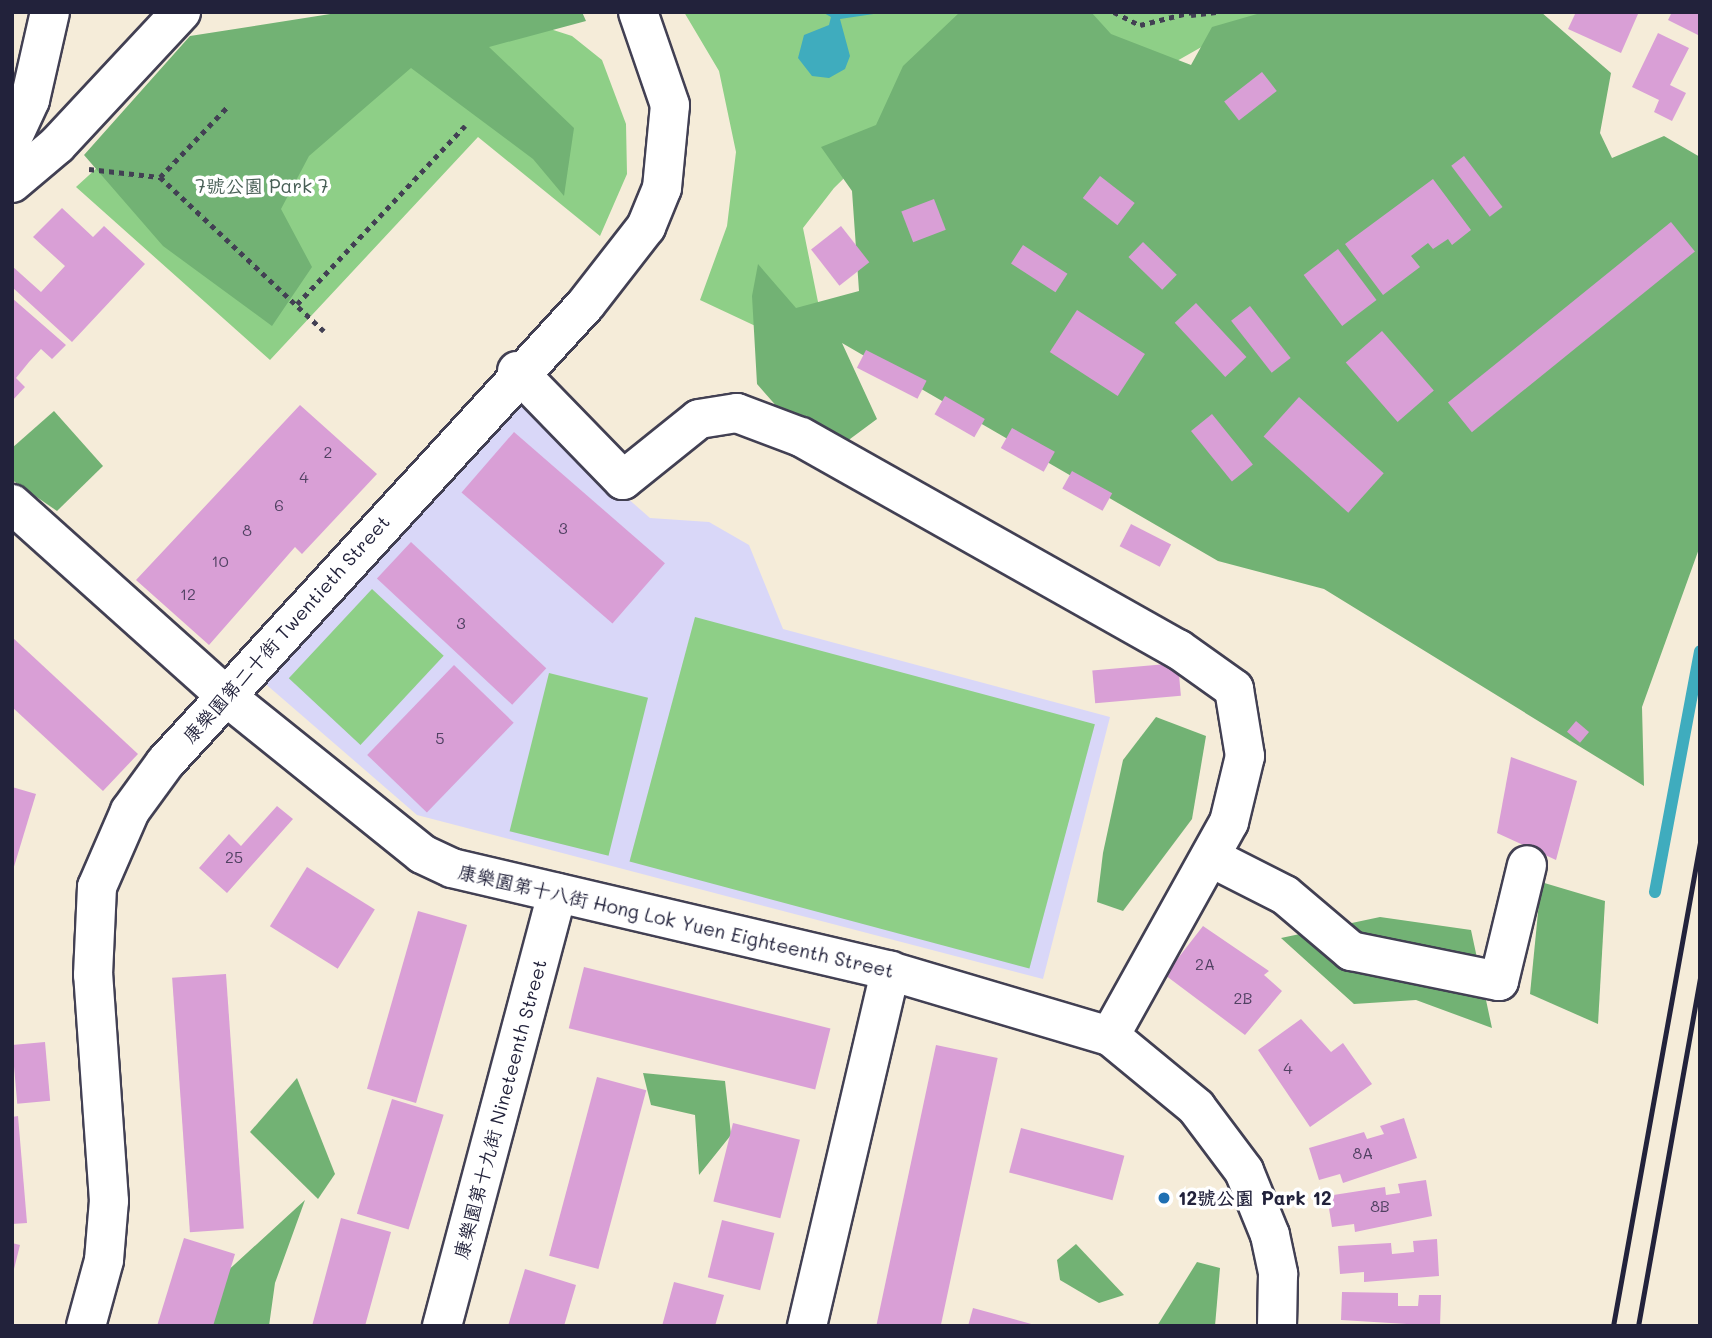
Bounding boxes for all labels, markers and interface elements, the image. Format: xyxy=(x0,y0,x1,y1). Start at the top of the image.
park label: 7號公園 Park 7 xyxy=(195,175,329,197)
house number: 2 xyxy=(324,442,332,462)
house number: 4 xyxy=(299,467,309,487)
house number: 6 xyxy=(274,495,284,515)
street label: 康樂園第二十街 Twentieth Street xyxy=(178,511,394,747)
house number: 3 xyxy=(558,518,568,538)
house number: 8 xyxy=(242,520,252,540)
house number: 10 xyxy=(211,551,229,571)
house number: 12 xyxy=(180,584,196,604)
house number: 3 xyxy=(456,613,466,633)
house number: 5 xyxy=(435,728,445,748)
house number: 25 xyxy=(225,847,243,867)
street label: 康樂園第十八街 Hong Lok Yuen Eighteenth Street xyxy=(456,860,896,982)
house number: 2A xyxy=(1195,954,1215,974)
street label: 康樂園第十九街 Nineteenth Street xyxy=(449,957,551,1261)
house number: 2B xyxy=(1234,988,1252,1008)
house number: 4 xyxy=(1283,1058,1293,1078)
house number: 8A xyxy=(1353,1143,1373,1163)
place label: 12號公園 Park 12 xyxy=(1178,1187,1332,1209)
marker: 12號公園 Park 12 xyxy=(1156,1190,1172,1206)
house number: 8B xyxy=(1370,1196,1390,1216)

